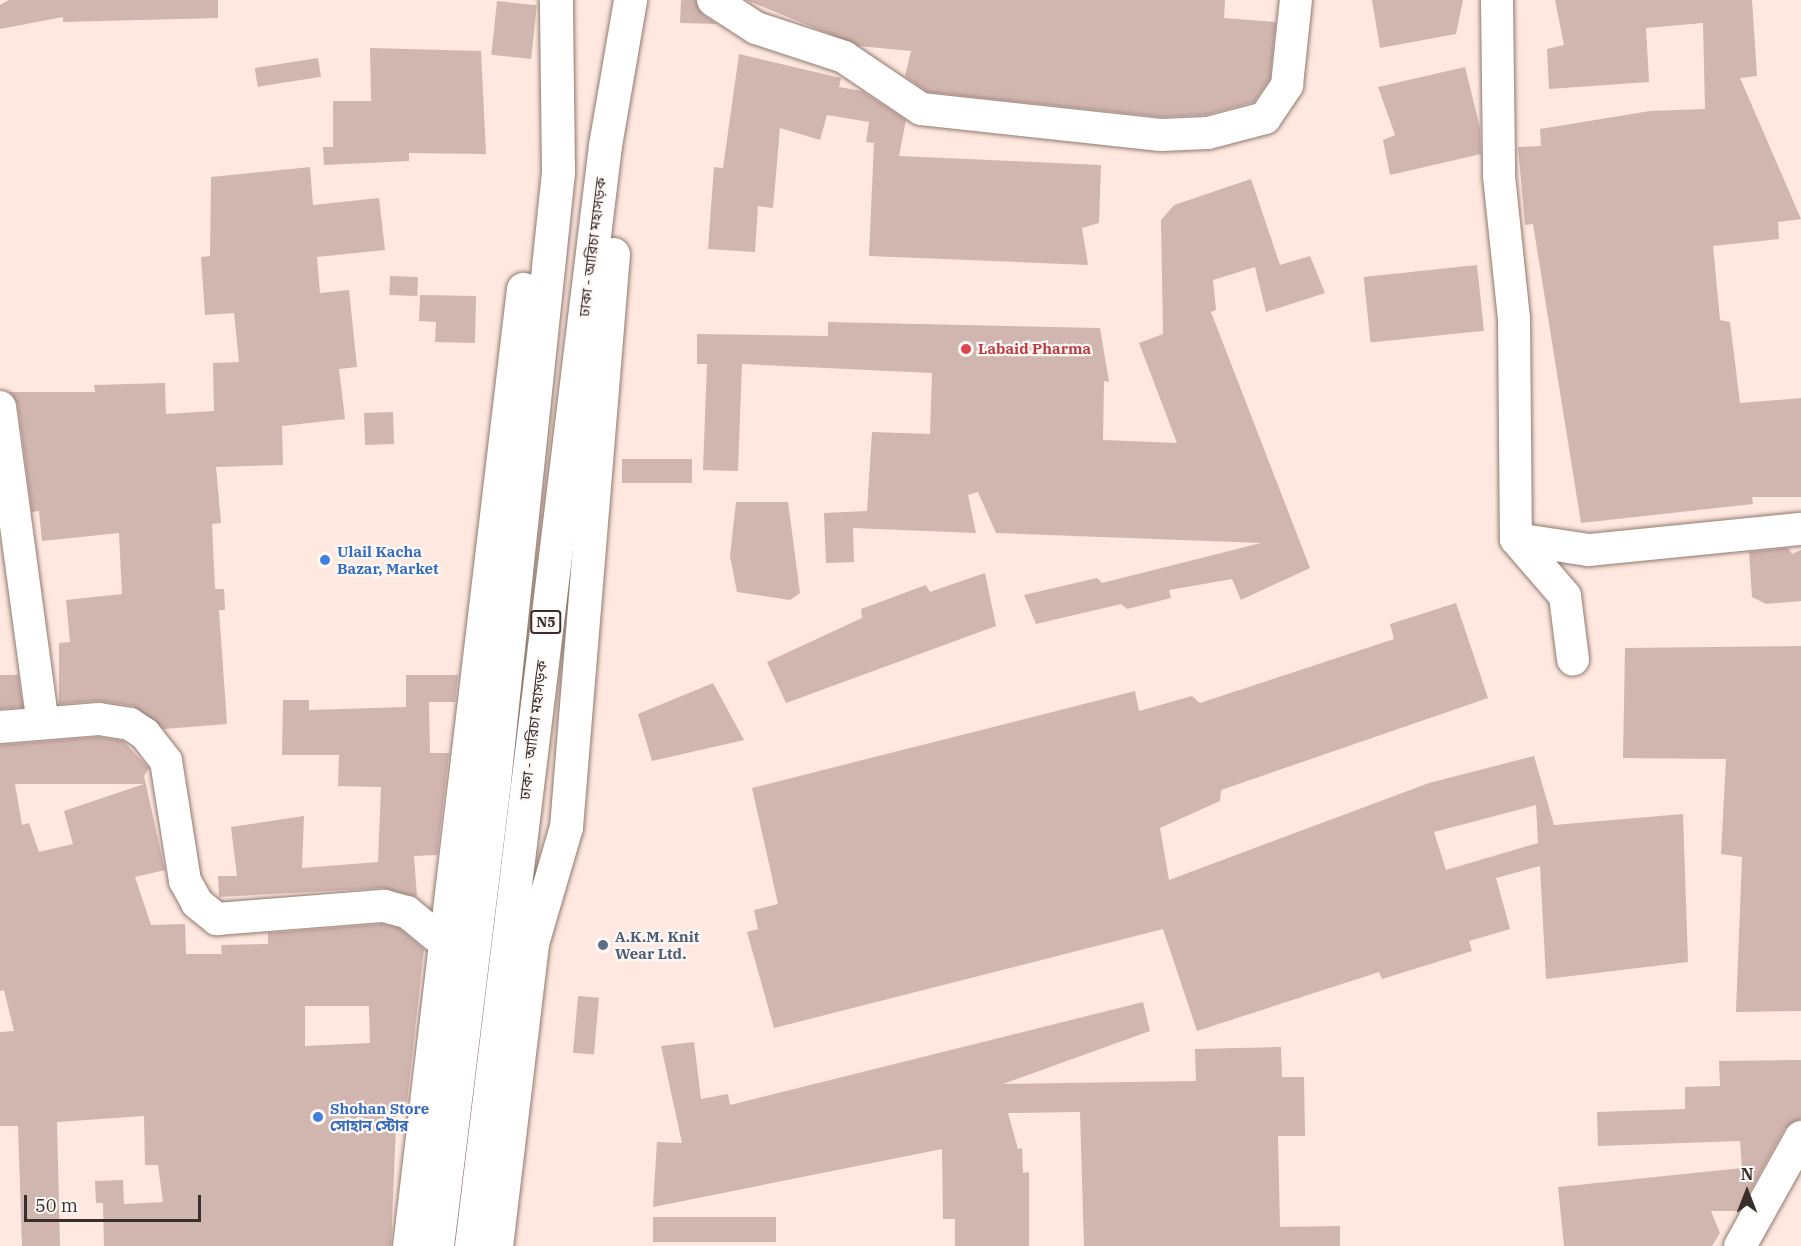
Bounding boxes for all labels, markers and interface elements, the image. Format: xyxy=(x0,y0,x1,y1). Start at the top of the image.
street label: ঢাকা - আরিচা মহাসড়ক xyxy=(575,176,609,318)
place label: Labaid Pharma xyxy=(978,340,1091,358)
marker: Labaid Pharma xyxy=(959,342,973,356)
place label: Ulail Kacha Bazar, Market xyxy=(337,542,439,577)
marker: Ulail Kacha Bazar, Market xyxy=(318,553,332,567)
road number: N5 xyxy=(530,611,562,633)
street label: ঢাকা - আরিচা মহাসড়ক xyxy=(516,659,550,801)
place label: A.K.M. Knit Wear Ltd. xyxy=(615,927,699,962)
marker: A.K.M. Knit Wear Ltd. xyxy=(596,938,610,952)
place label: Shohan Store সোহান স্টোর xyxy=(330,1099,429,1134)
marker: Shohan Store সোহান স্টোর xyxy=(311,1110,325,1124)
north arrow xyxy=(1717,1162,1777,1222)
text: N xyxy=(1741,1164,1753,1184)
scale bar xyxy=(27,1183,204,1221)
text: 50 m xyxy=(35,1194,78,1217)

